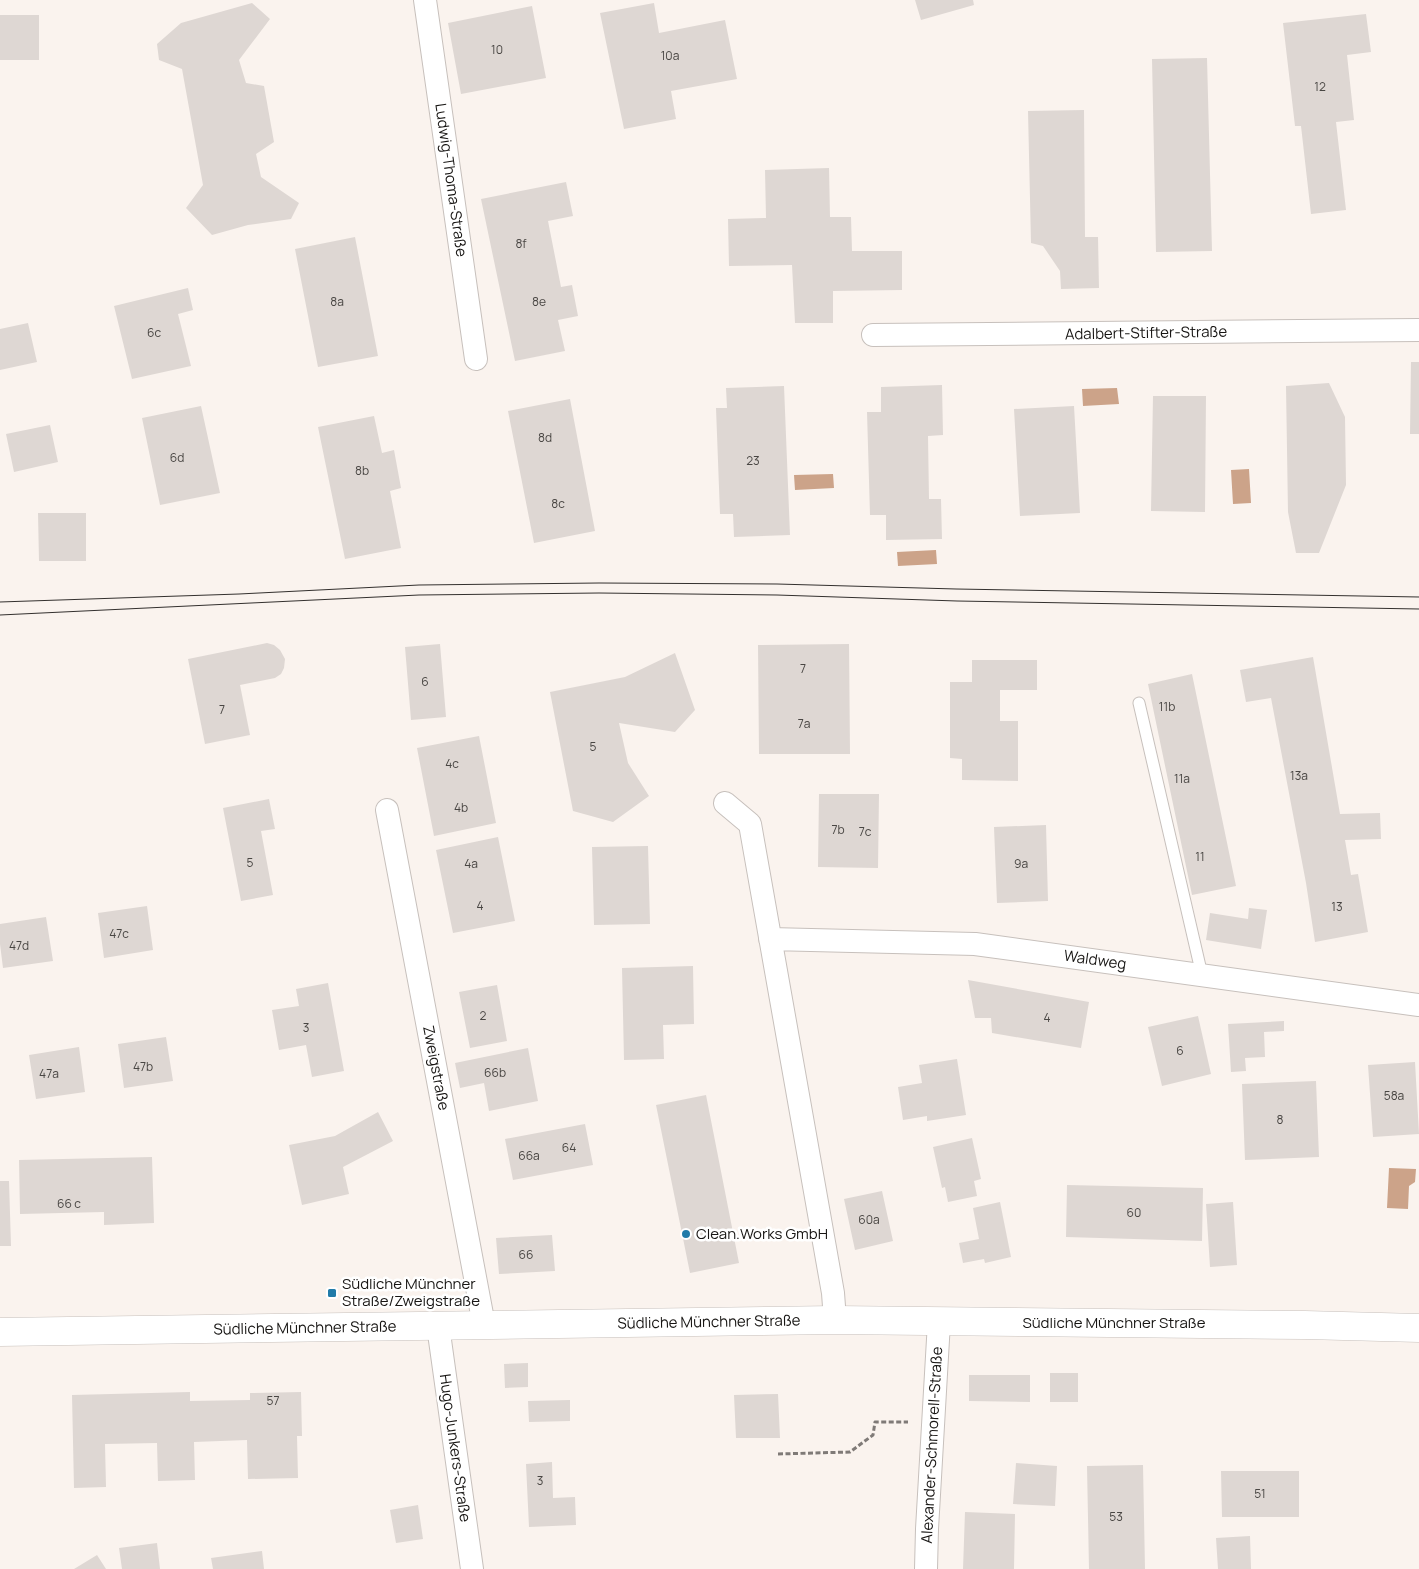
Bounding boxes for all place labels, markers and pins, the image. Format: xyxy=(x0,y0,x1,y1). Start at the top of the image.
place label: Clean.Works GmbH xyxy=(696,1223,828,1244)
marker: Clean.Works GmbH xyxy=(680,1228,692,1240)
place label: Südliche Münchner Straße/Zweigstraße xyxy=(342,1273,480,1311)
marker: Südliche Münchner Straße/Zweigstraße xyxy=(326,1287,338,1299)

